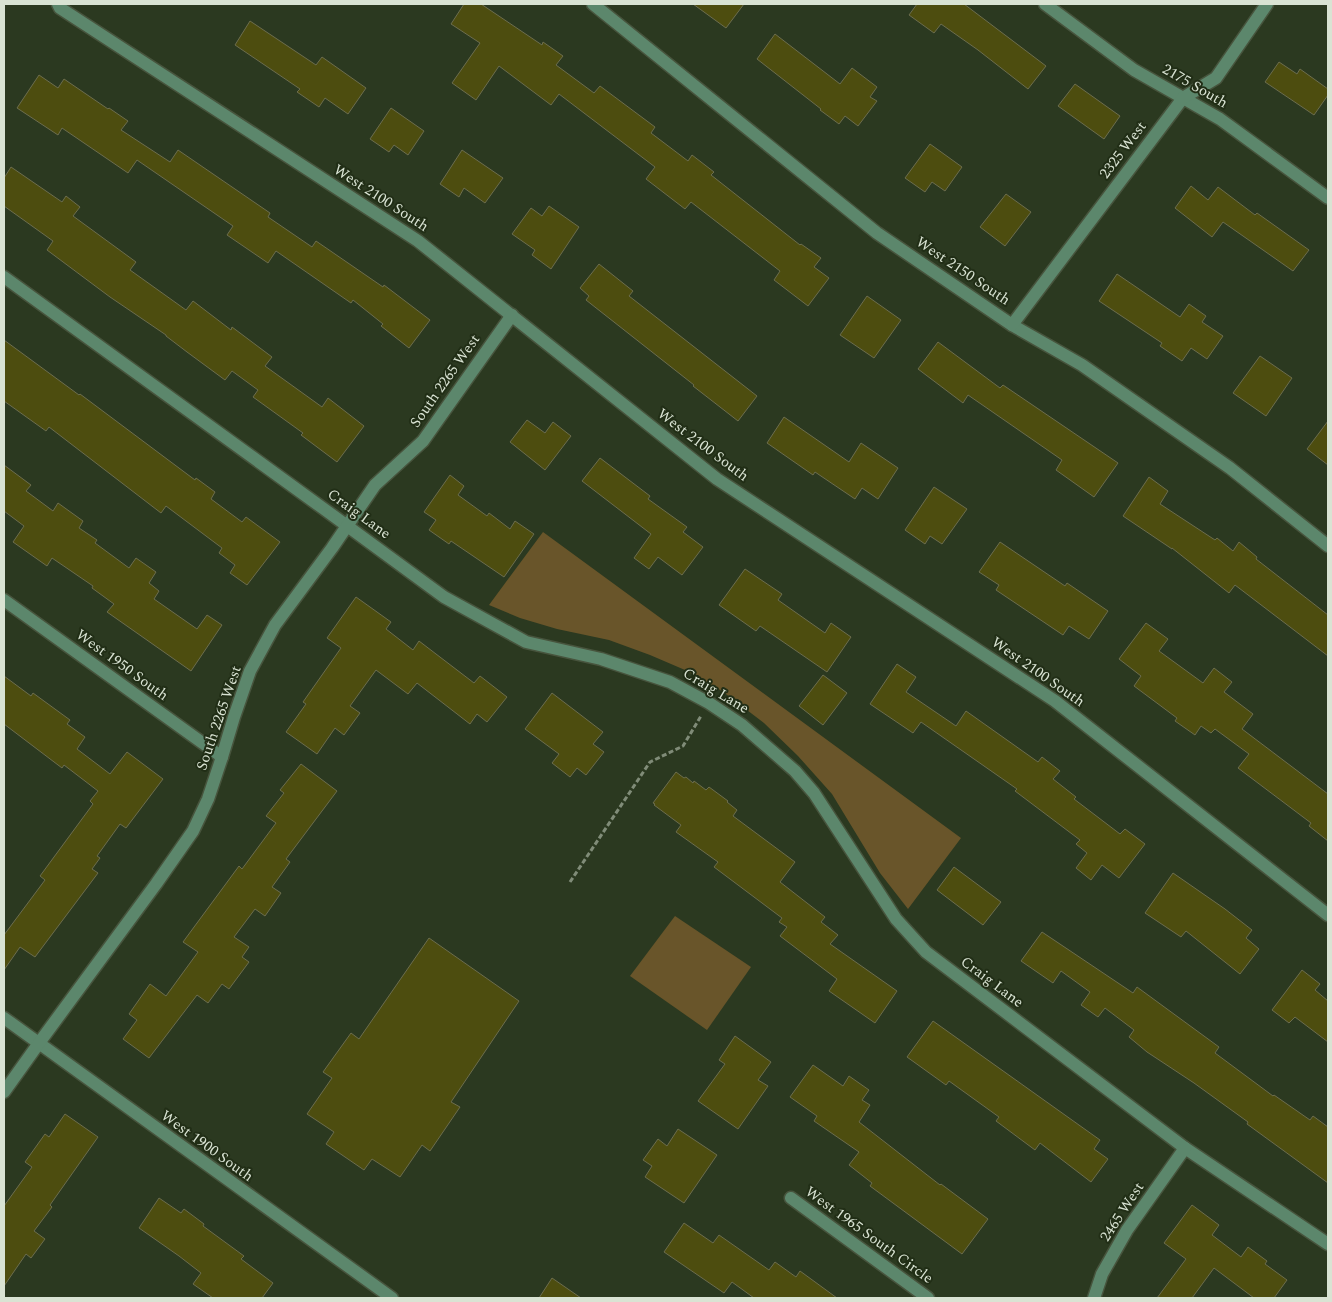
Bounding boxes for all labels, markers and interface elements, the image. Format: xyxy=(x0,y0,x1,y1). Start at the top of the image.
street label: 2175 South xyxy=(1158,58,1232,114)
street label: 2325 West xyxy=(1094,116,1152,184)
street label: West 2100 South xyxy=(329,158,433,238)
street label: West 2150 South xyxy=(911,231,1015,311)
street label: South 2265 West xyxy=(404,329,486,433)
street label: West 2100 South xyxy=(652,403,754,487)
street label: Craig Lane xyxy=(322,483,396,545)
street label: West 1950 South xyxy=(71,623,173,707)
street label: West 2100 South xyxy=(986,631,1090,713)
street label: South 2265 West xyxy=(190,662,248,774)
street label: Craig Lane xyxy=(678,662,754,720)
street label: Craig Lane xyxy=(956,951,1028,1013)
street label: West 1900 South xyxy=(156,1104,258,1188)
street label: 2465 West xyxy=(1094,1178,1150,1246)
street label: West 1965 South Circle xyxy=(800,1181,938,1289)

